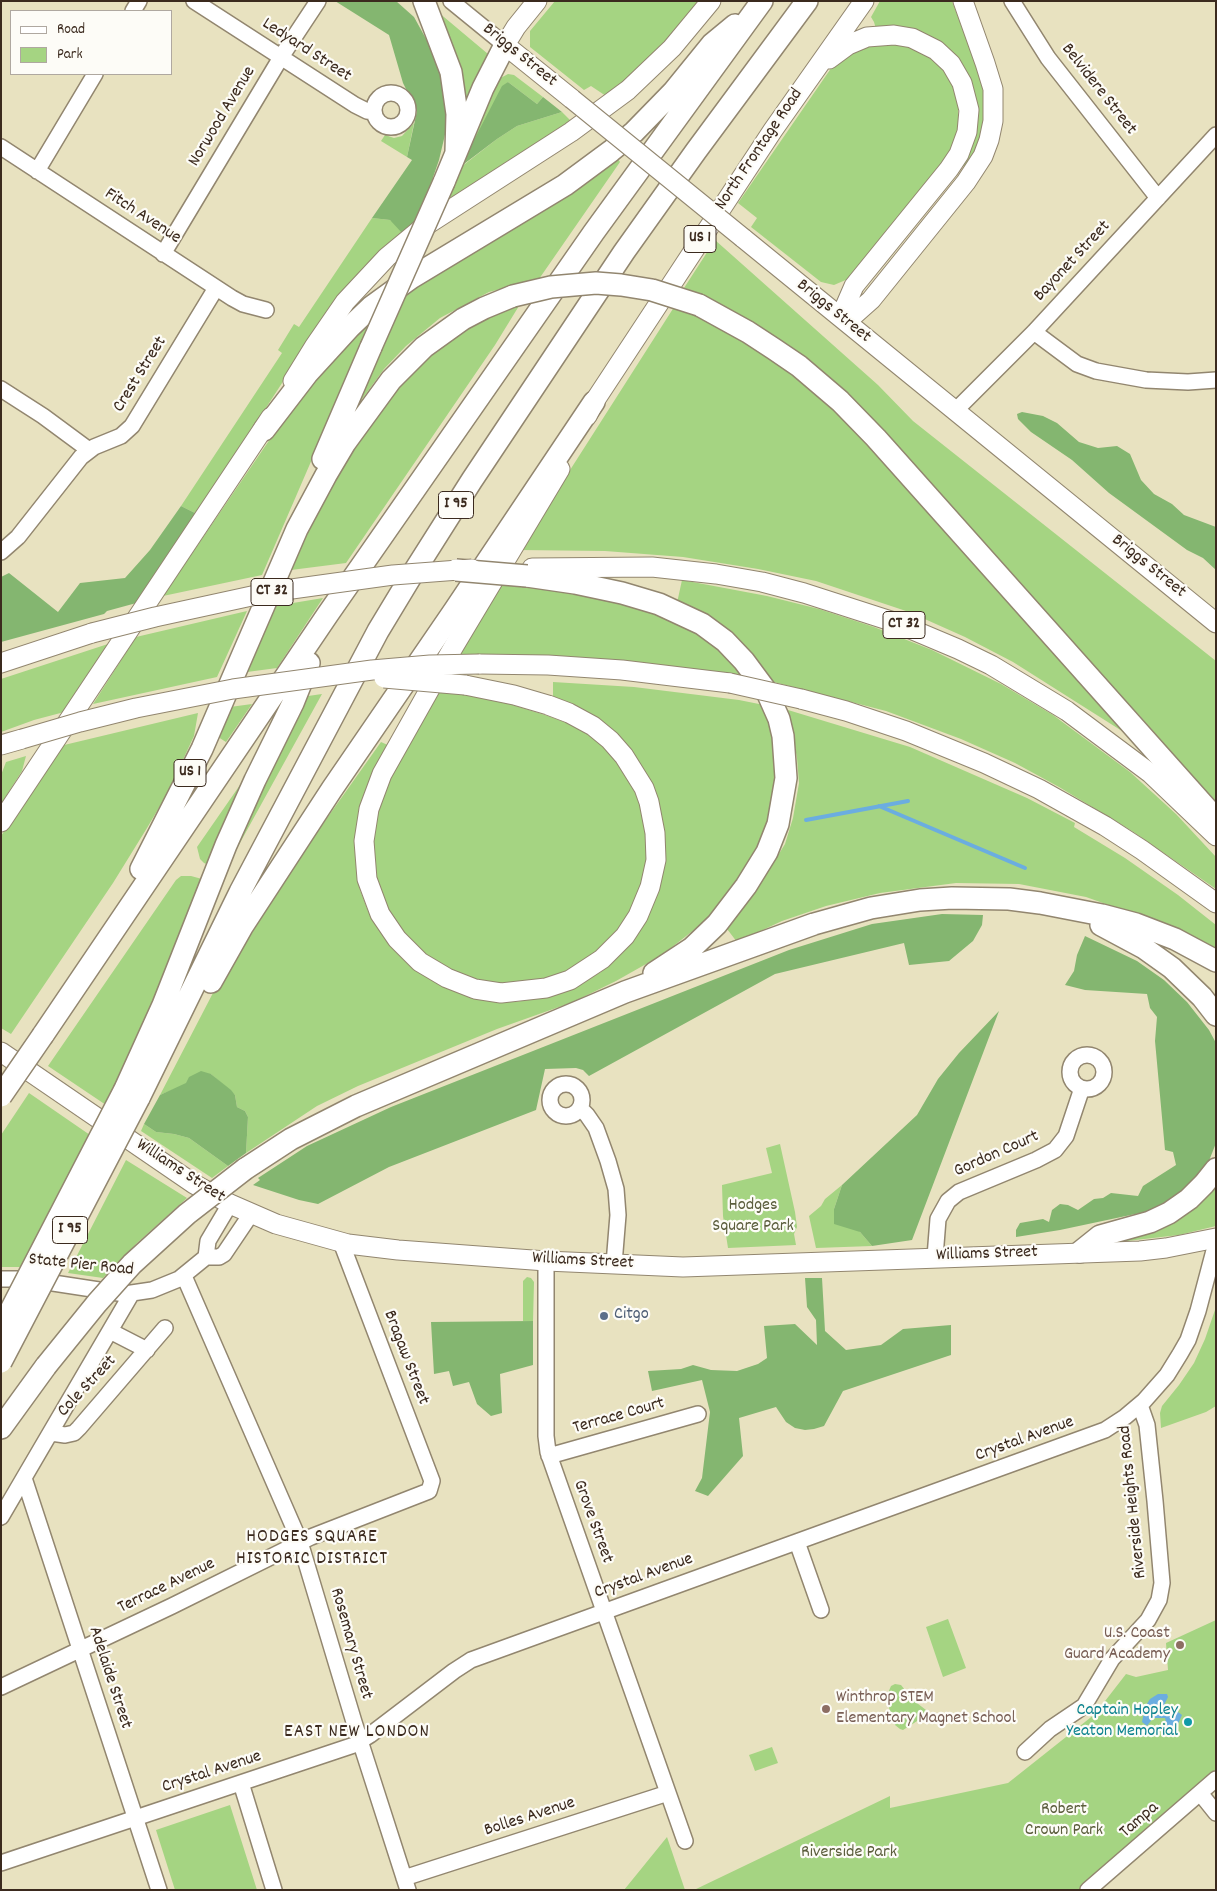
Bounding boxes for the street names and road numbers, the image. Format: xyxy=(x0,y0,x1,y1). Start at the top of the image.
street label: Ledyard Street xyxy=(257,14,355,88)
street label: Briggs Street xyxy=(477,19,561,93)
street label: Belvidere Street xyxy=(1056,40,1140,140)
street label: Norwood Avenue xyxy=(185,63,261,171)
street label: North Frontage Road xyxy=(711,85,809,215)
street label: Fitch Avenue xyxy=(100,184,184,250)
street label: Bayonet Street xyxy=(1030,217,1116,307)
road number: US 1 xyxy=(684,225,716,252)
street label: Briggs Street xyxy=(791,275,875,349)
street label: Crest Street xyxy=(109,333,173,417)
road number: I 95 xyxy=(438,492,474,518)
street label: Briggs Street xyxy=(1106,530,1190,604)
road number: CT 32 xyxy=(251,578,293,606)
road number: CT 32 xyxy=(883,612,925,638)
road number: US 1 xyxy=(174,760,206,786)
street label: Gordon Court xyxy=(951,1127,1043,1183)
street label: Williams Street xyxy=(131,1135,229,1209)
road number: I 95 xyxy=(52,1216,88,1244)
street label: Williams Street xyxy=(936,1242,1038,1268)
street label: Williams Street xyxy=(532,1249,634,1275)
street label: State Pier Road xyxy=(27,1250,135,1282)
street label: Bragaw Street xyxy=(377,1308,433,1408)
street label: Cole Street xyxy=(54,1351,122,1423)
street label: Terrace Court xyxy=(571,1394,667,1440)
street label: Crystal Avenue xyxy=(973,1412,1077,1468)
street label: Riverside Heights Road xyxy=(1115,1424,1153,1580)
street label: Grove Street xyxy=(567,1477,617,1567)
street label: Crystal Avenue xyxy=(592,1549,696,1605)
street label: Terrace Avenue xyxy=(115,1554,219,1620)
street label: Rosemary Street xyxy=(324,1586,376,1702)
street label: Adelaide Street xyxy=(82,1624,136,1732)
street label: Crystal Avenue xyxy=(160,1747,264,1799)
street label: Bolles Avenue xyxy=(482,1793,578,1843)
street label: Tampa xyxy=(1116,1798,1164,1844)

